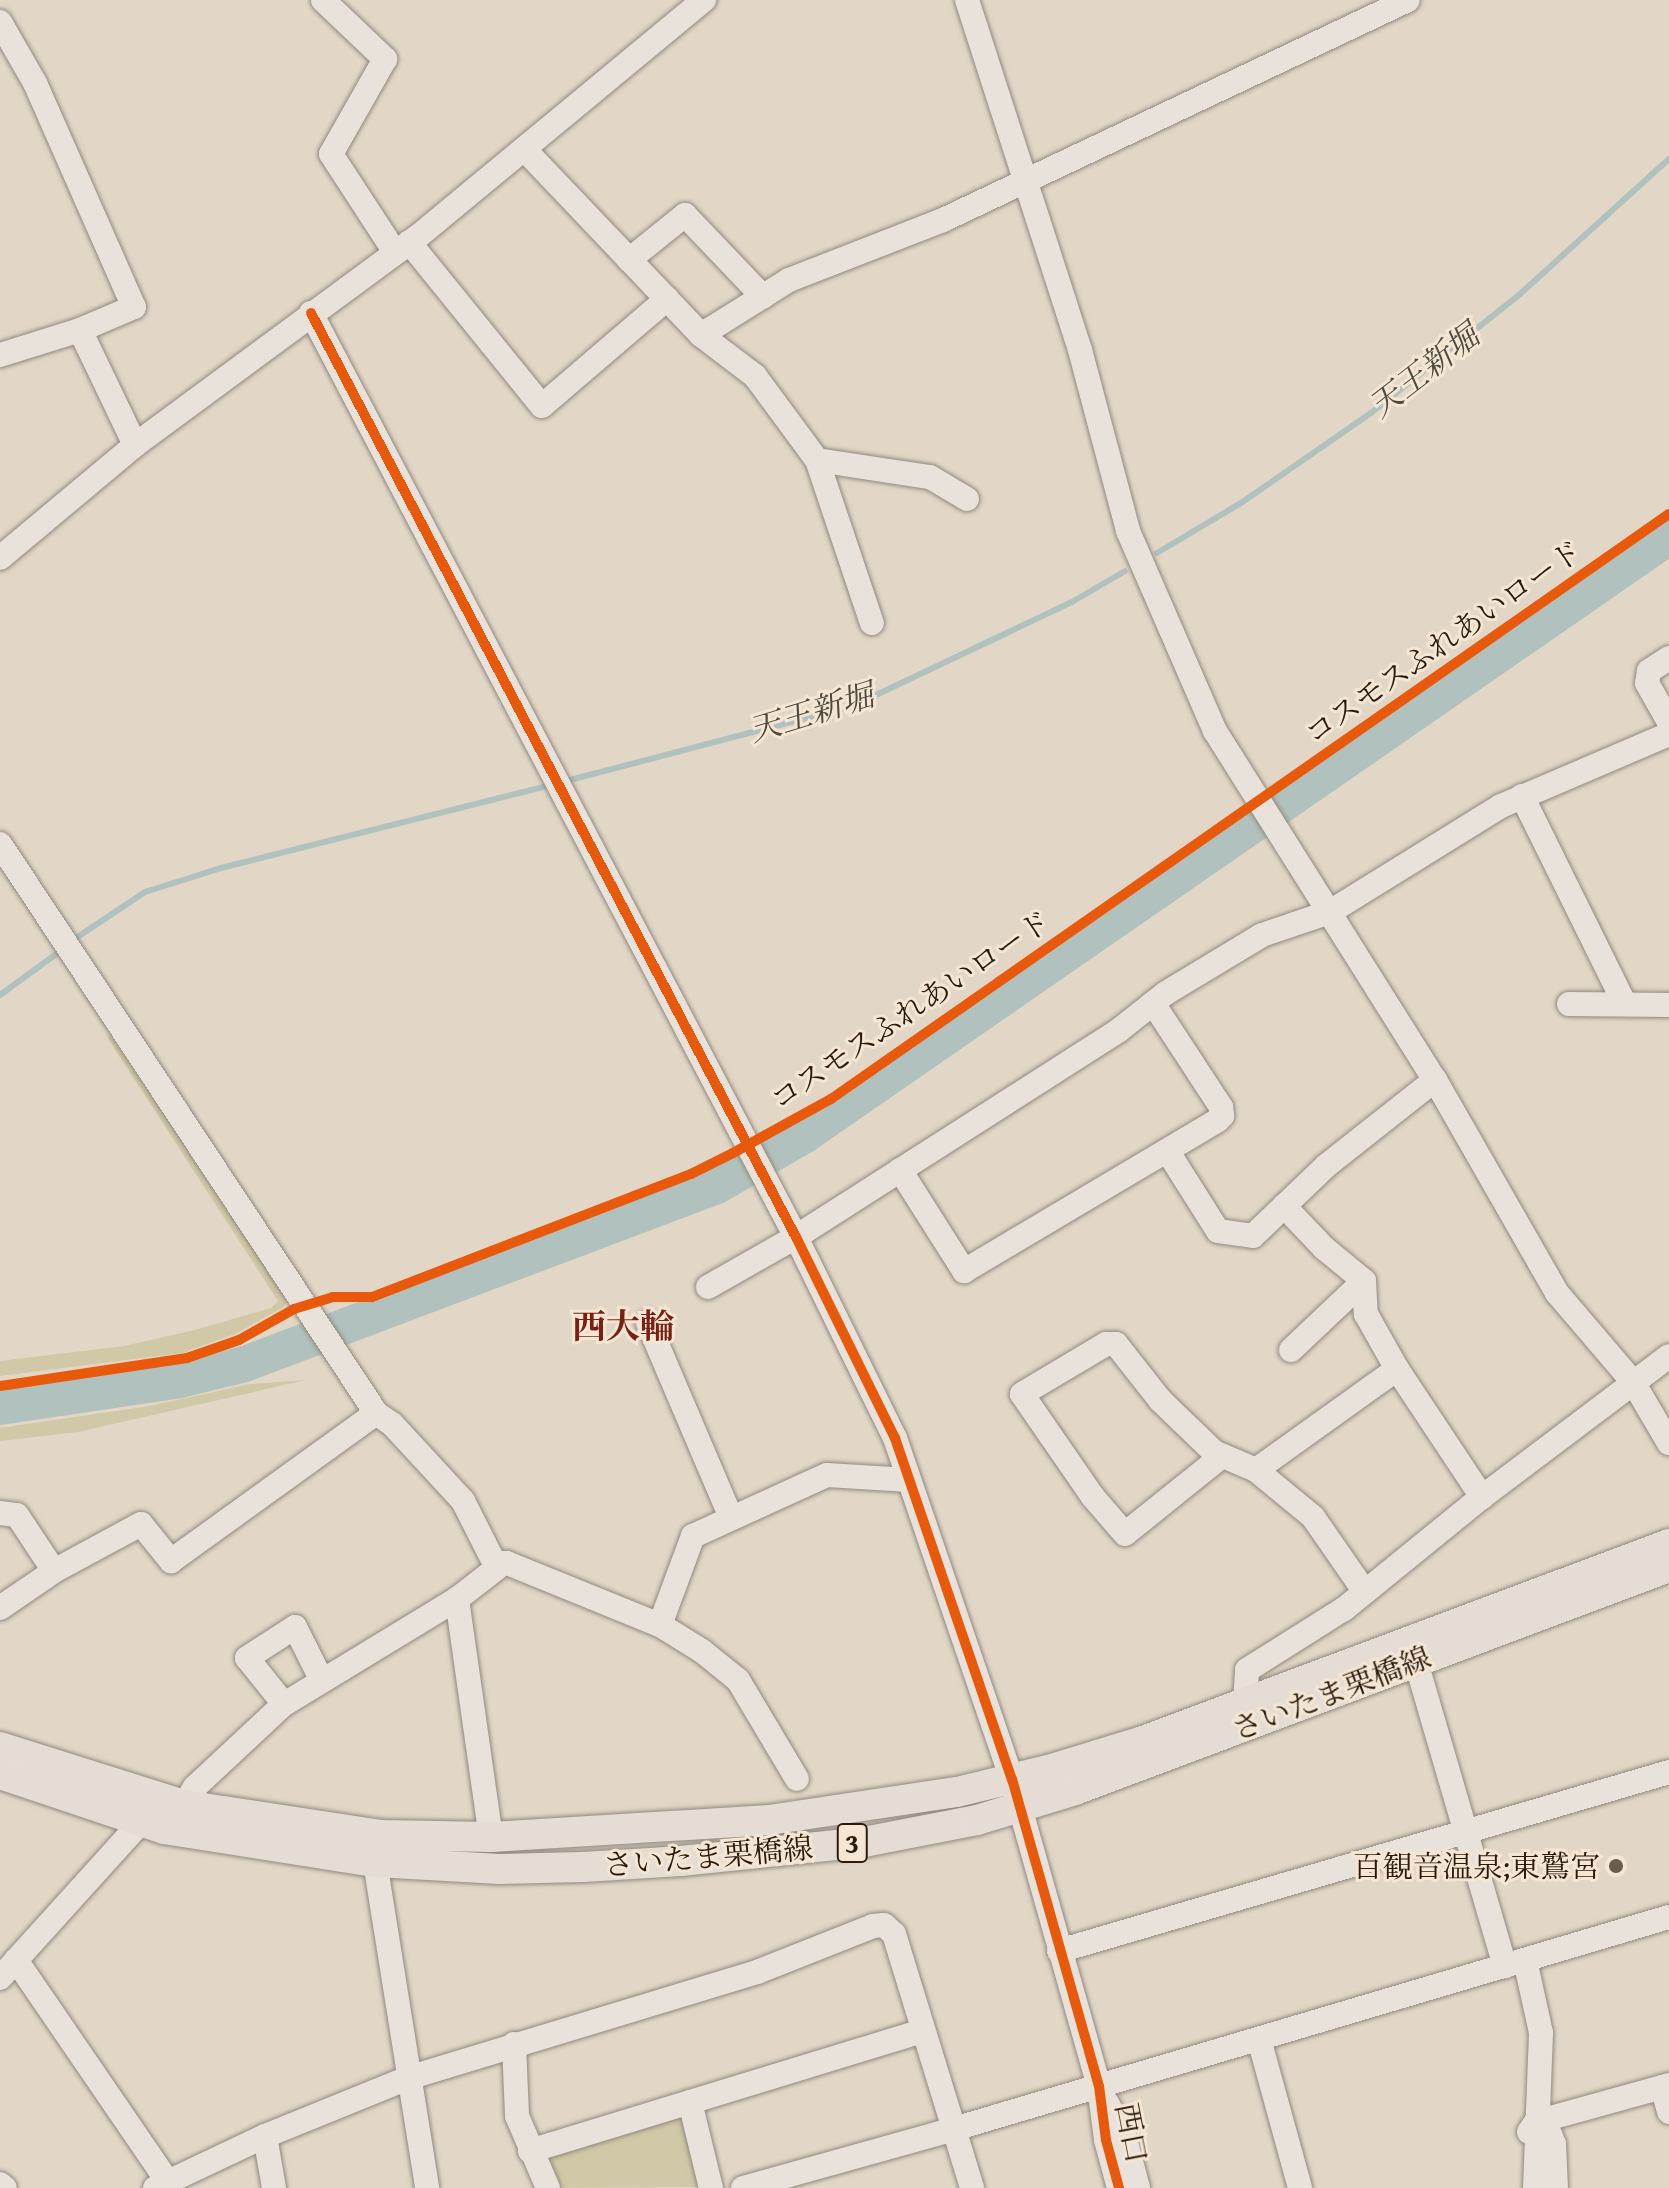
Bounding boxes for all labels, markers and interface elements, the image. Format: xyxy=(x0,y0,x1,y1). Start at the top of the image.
water label: 天王新堀 xyxy=(1362,316,1486,426)
street label: コスモスふれあいロード xyxy=(1298,533,1588,751)
water label: 天王新堀 xyxy=(744,676,878,750)
street label: コスモスふれあいロード xyxy=(763,903,1057,1117)
district label: 西大輪 xyxy=(572,1306,674,1346)
street label: さいたま栗橋線 xyxy=(1227,1639,1435,1747)
road number: 3 xyxy=(836,1819,868,1867)
street label: さいたま栗橋線 xyxy=(602,1829,814,1883)
place label: 百観音温泉;東鷲宮 xyxy=(1353,1848,1600,1884)
marker: 百観音温泉;東鷲宮 xyxy=(1607,1857,1625,1875)
street label: 西口 xyxy=(1109,2100,1155,2166)

